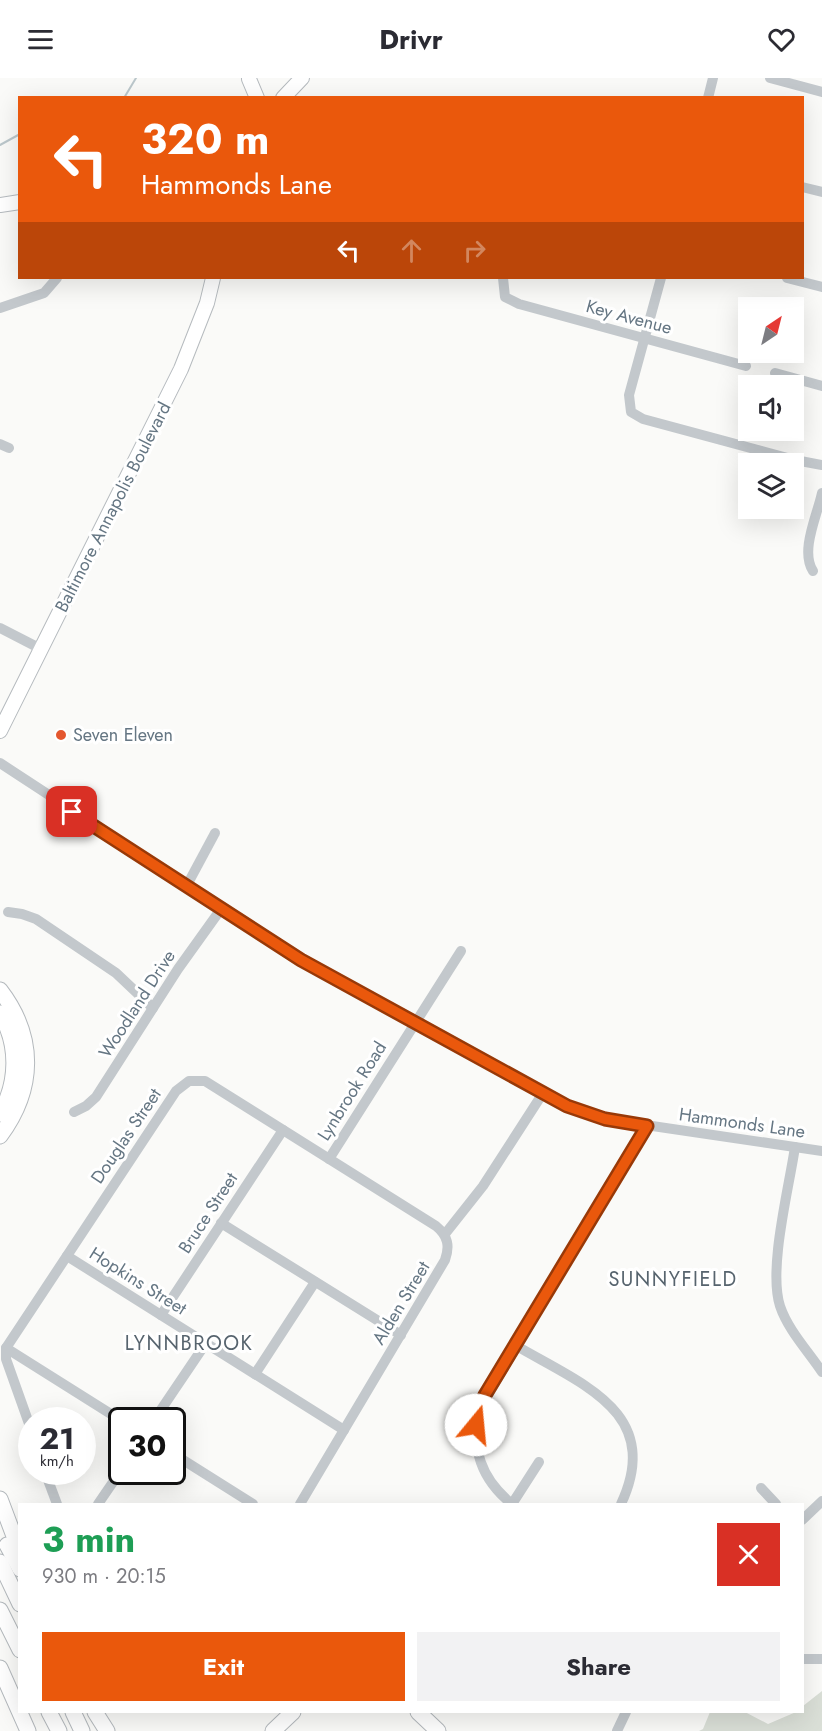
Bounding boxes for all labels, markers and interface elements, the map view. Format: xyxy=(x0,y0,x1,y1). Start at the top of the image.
text: Drivr xyxy=(379,20,443,59)
icon: menu xyxy=(24,23,57,56)
icon: heart xyxy=(765,23,798,56)
text: 320 m xyxy=(141,109,269,170)
icon: left xyxy=(42,120,120,198)
text: Hammonds Lane xyxy=(141,165,332,204)
icon: left xyxy=(332,234,365,267)
icon: ahead xyxy=(395,234,428,267)
icon: right xyxy=(458,234,491,267)
street label: Key Avenue xyxy=(583,293,675,341)
north arrow xyxy=(738,297,804,363)
map controls xyxy=(738,297,804,519)
button: sound xyxy=(738,375,804,441)
street label: Baltimore Annapolis Boulevard xyxy=(49,397,177,617)
button: layers xyxy=(738,453,804,519)
place label: Seven Eleven xyxy=(73,722,173,748)
marker: Seven Eleven xyxy=(54,728,68,742)
pin xyxy=(46,786,97,837)
icon: arrive xyxy=(55,795,88,828)
street label: Woodland Drive xyxy=(92,945,182,1063)
street label: Lynbrook Road xyxy=(311,1036,393,1146)
street label: Douglas Street xyxy=(84,1083,168,1189)
street label: Hammonds Lane xyxy=(677,1101,807,1145)
street label: Bruce Street xyxy=(172,1167,244,1259)
street label: Hopkins Street xyxy=(84,1241,192,1322)
street label: Alden Street xyxy=(366,1256,437,1350)
district label: SUNNYFIELD xyxy=(608,1265,738,1294)
district label: LYNNBROOK xyxy=(125,1329,253,1358)
position arrow xyxy=(444,1393,508,1457)
speed limit sign: 30 xyxy=(108,1407,186,1485)
text: 21 xyxy=(40,1417,74,1460)
text: km/h xyxy=(40,1450,74,1472)
text: 3 min xyxy=(42,1513,135,1565)
button: close xyxy=(717,1523,780,1586)
text: 930 m · 20:15 xyxy=(42,1562,166,1591)
button: Exit xyxy=(42,1632,405,1701)
button: Share xyxy=(417,1632,780,1701)

